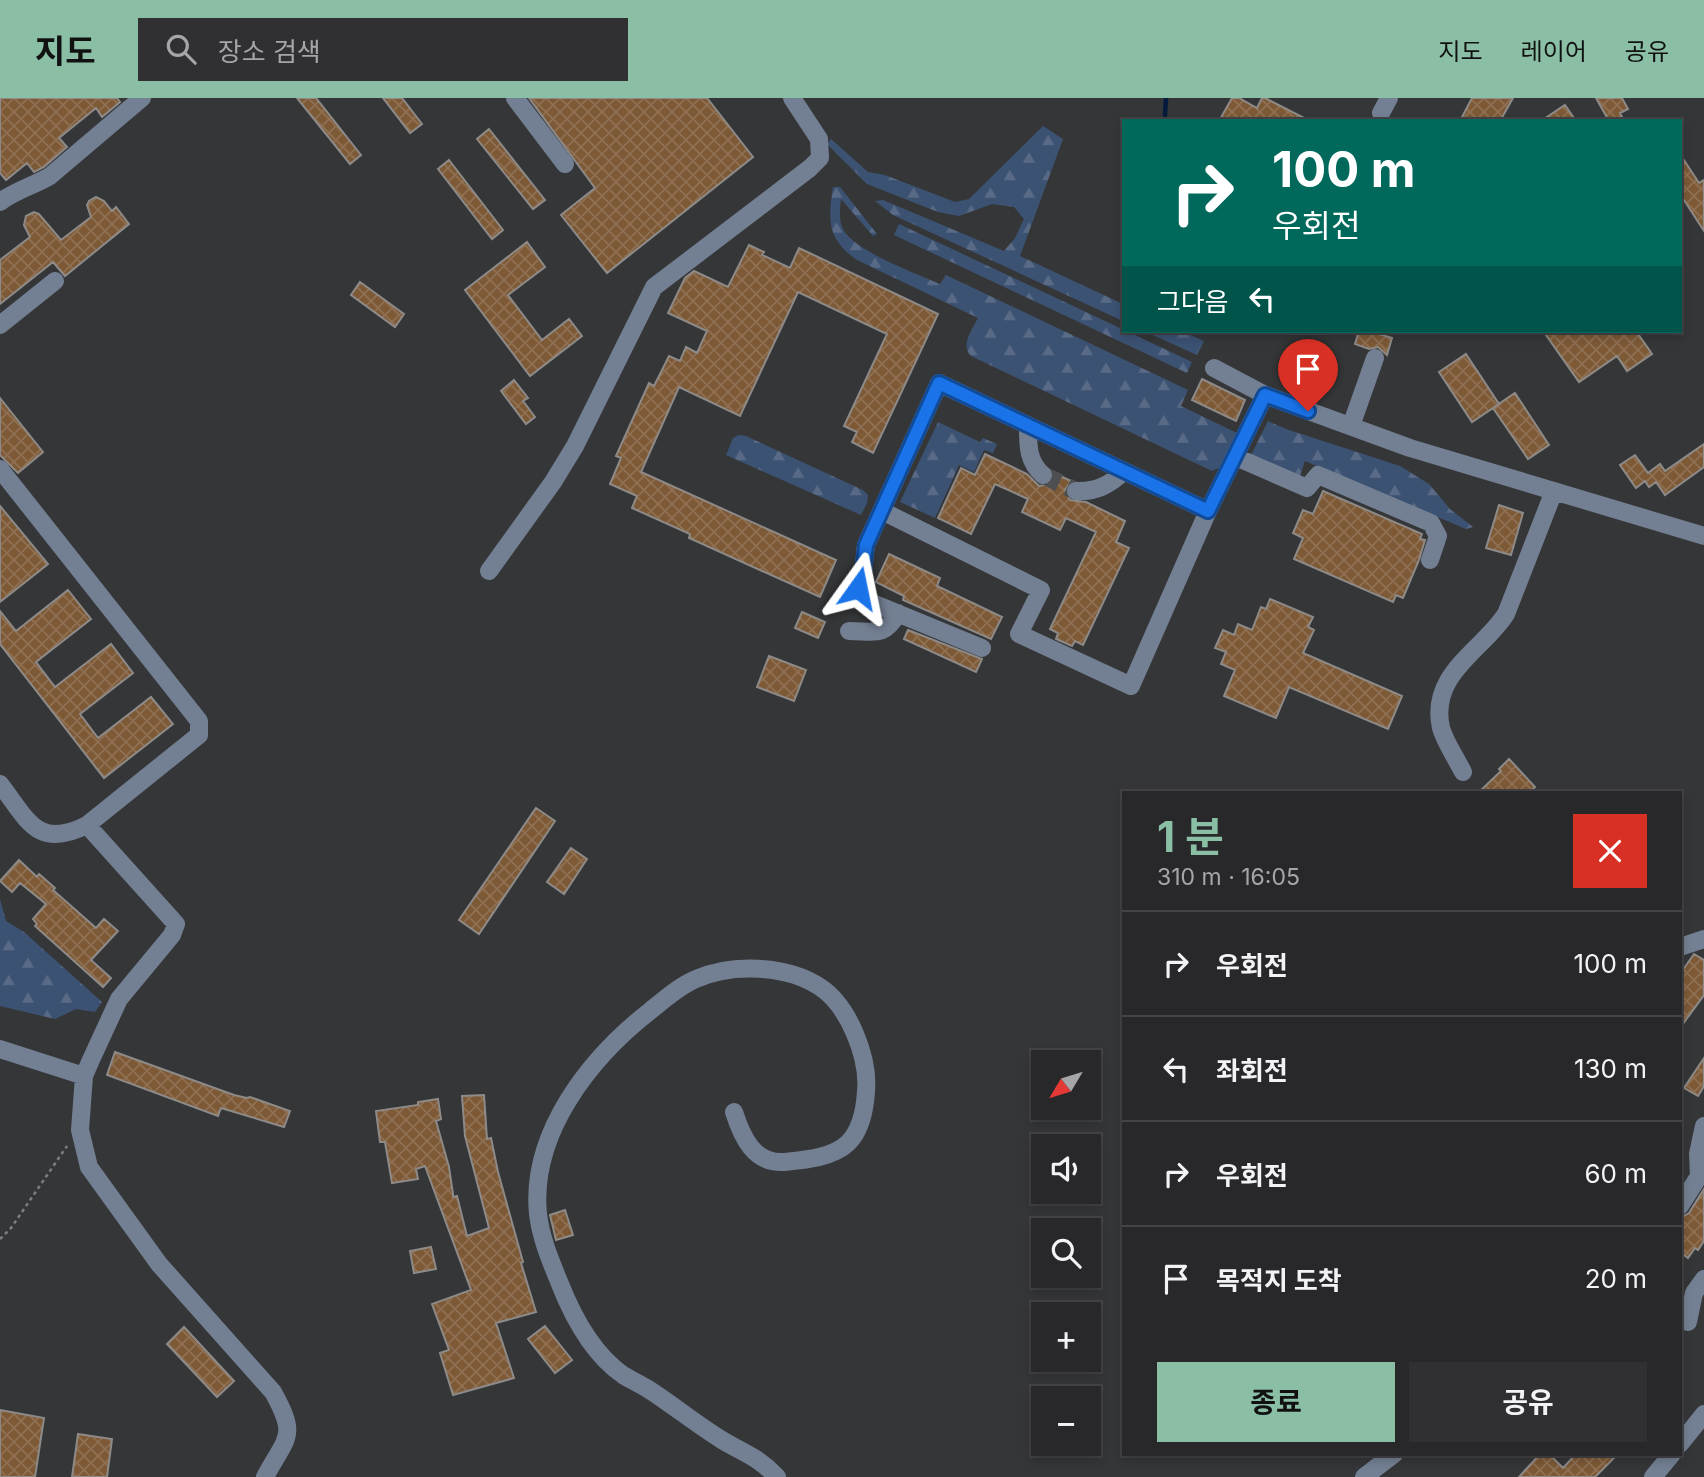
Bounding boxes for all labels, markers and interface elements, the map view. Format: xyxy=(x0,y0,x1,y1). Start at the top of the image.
search box xyxy=(138,18,628,81)
icon: search xyxy=(162,30,200,68)
text: 지도 xyxy=(35,31,96,71)
text: 장소 검색 xyxy=(218,36,321,67)
text: 지도 xyxy=(1438,37,1483,66)
text: 레이어 xyxy=(1521,37,1587,66)
text: 공유 xyxy=(1625,37,1669,66)
text: 100 m xyxy=(1272,140,1416,199)
icon: right xyxy=(1157,147,1248,238)
text: 우회전 xyxy=(1272,206,1360,245)
icon: left xyxy=(1243,280,1281,318)
text: 그다음 xyxy=(1157,286,1229,317)
pin xyxy=(1278,339,1338,411)
icon: arrive xyxy=(1289,350,1327,388)
position arrow xyxy=(821,551,895,625)
text: 1 분 xyxy=(1157,811,1224,862)
button: close xyxy=(1573,814,1647,888)
text: 310 m · 16:05 xyxy=(1157,863,1300,891)
icon: right xyxy=(1157,945,1195,983)
text: 100 m xyxy=(1574,948,1647,979)
text: 우회전 xyxy=(1216,950,1288,981)
north arrow xyxy=(1031,1050,1101,1120)
map controls xyxy=(1031,1050,1101,1456)
icon: left xyxy=(1157,1050,1195,1088)
text: 130 m xyxy=(1574,1053,1647,1084)
text: 좌회전 xyxy=(1216,1055,1288,1086)
button: sound xyxy=(1031,1134,1101,1204)
icon: right xyxy=(1157,1155,1195,1193)
text: 60 m xyxy=(1584,1158,1647,1189)
text: 우회전 xyxy=(1216,1160,1288,1191)
button: search xyxy=(1031,1218,1101,1288)
icon: arrive xyxy=(1157,1260,1195,1298)
text: 20 m xyxy=(1585,1263,1647,1294)
text: 목적지 도착 xyxy=(1216,1265,1342,1296)
button: + xyxy=(1031,1302,1101,1372)
button: 종료 xyxy=(1157,1362,1395,1442)
button: 공유 xyxy=(1409,1362,1647,1442)
button: − xyxy=(1031,1386,1101,1456)

